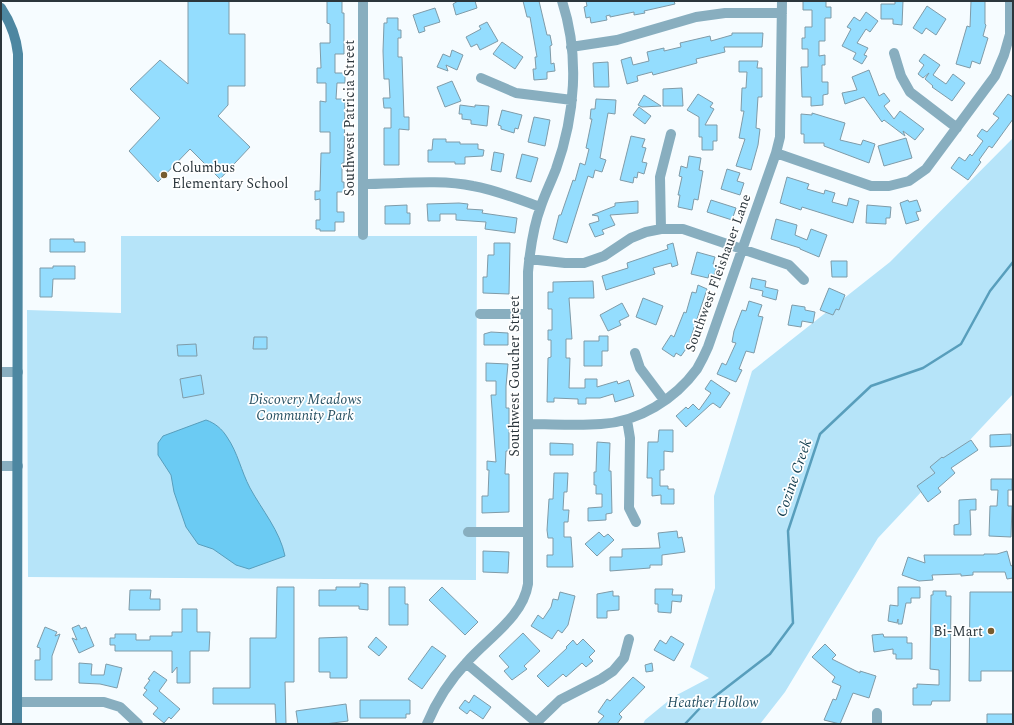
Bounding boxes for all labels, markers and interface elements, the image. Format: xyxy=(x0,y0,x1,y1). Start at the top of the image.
street label: Southwest Patricia Street xyxy=(339,40,360,196)
place label: Columbus Elementary School xyxy=(172,157,288,194)
marker: Columbus Elementary School xyxy=(159,170,169,180)
street label: Southwest Fleishauer Lane xyxy=(680,191,756,355)
street label: Southwest Goucher Street xyxy=(504,295,525,457)
park label: Discovery Meadows Community Park xyxy=(249,389,361,426)
water label: Cozine Creek xyxy=(770,436,818,520)
place label: Bi-Mart xyxy=(933,621,983,642)
marker: Bi-Mart xyxy=(986,626,996,636)
park label: Heather Hollow xyxy=(668,692,759,713)

